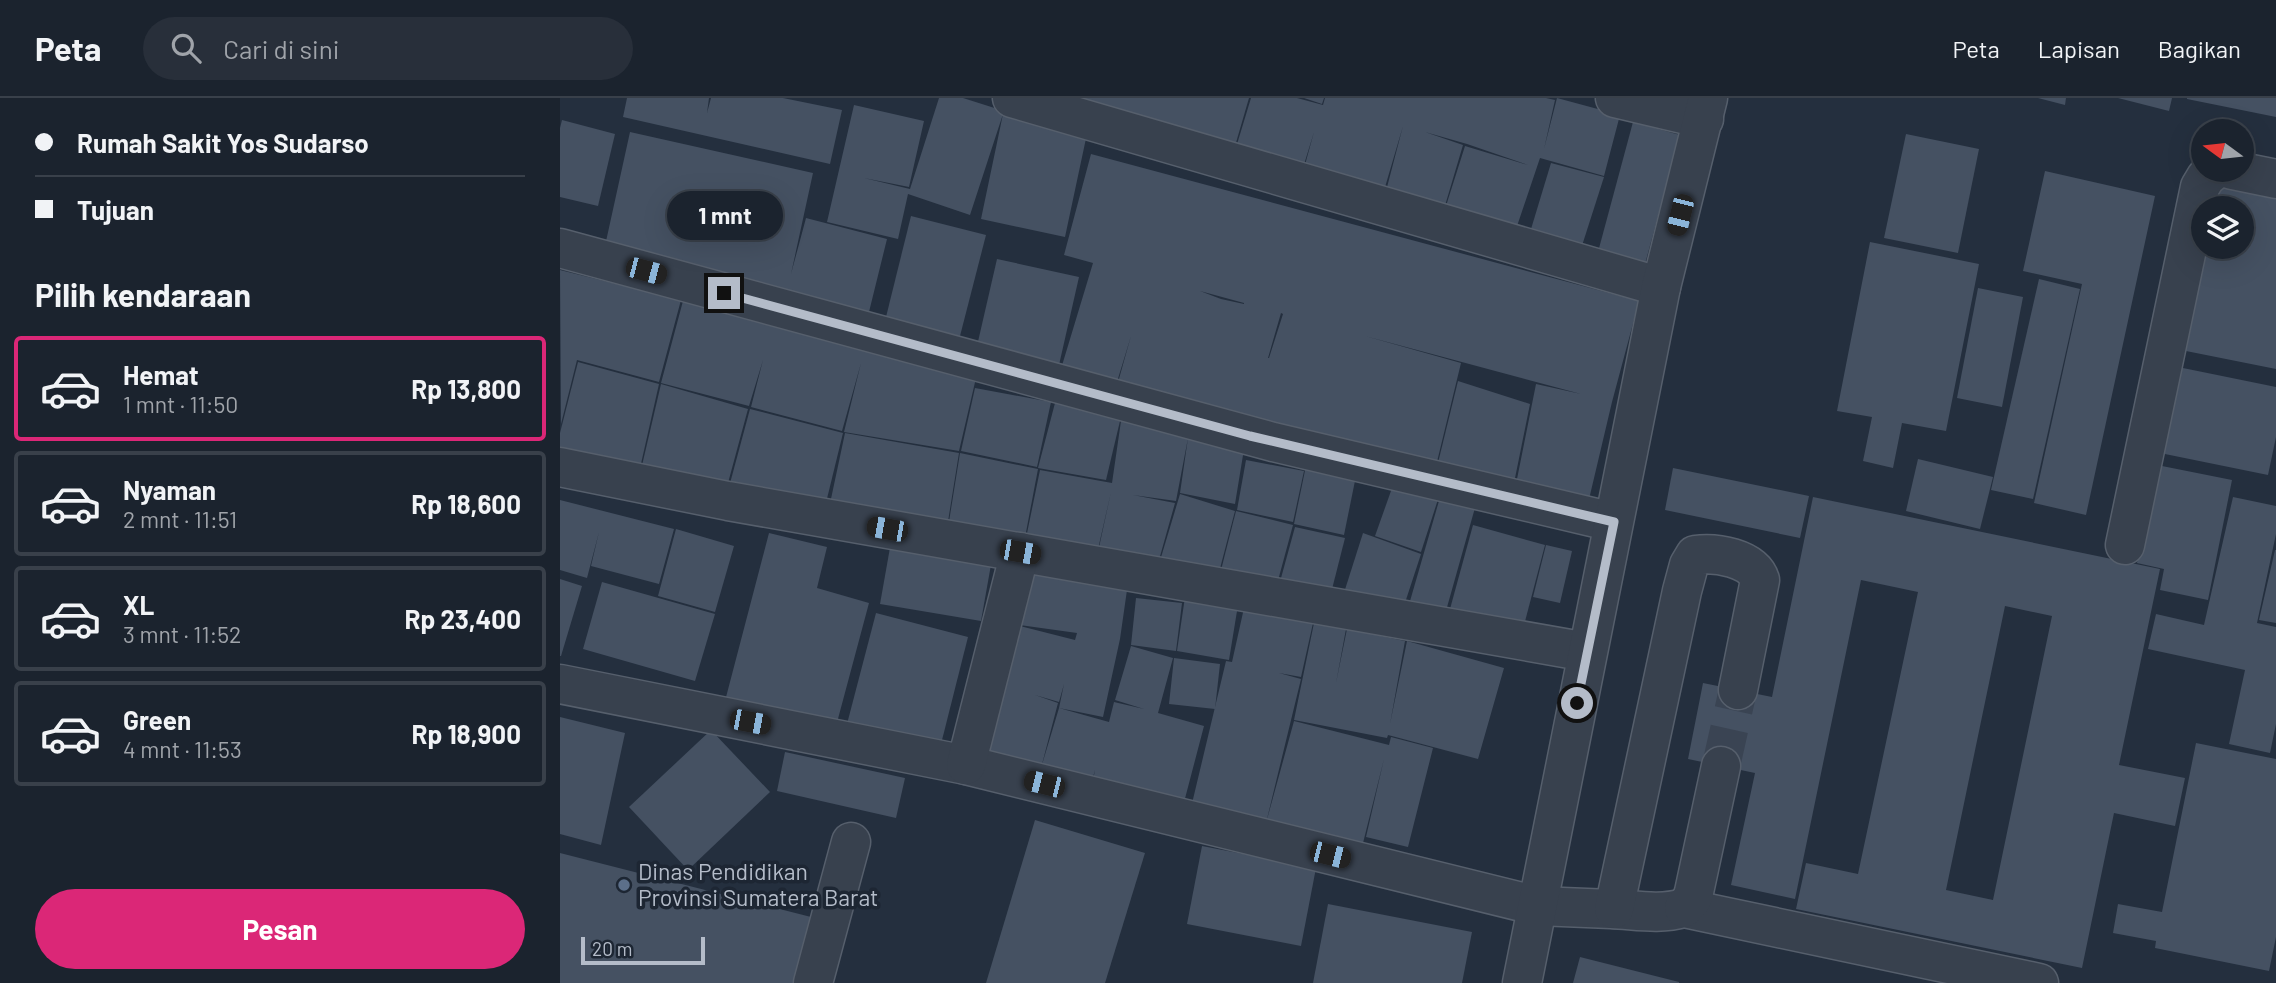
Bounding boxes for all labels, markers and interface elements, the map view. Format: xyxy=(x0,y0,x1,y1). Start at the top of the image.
search box xyxy=(143,17,633,80)
text: Peta xyxy=(35,28,101,68)
icon: search xyxy=(167,29,205,67)
text: Cari di sini xyxy=(223,33,339,64)
text: Peta xyxy=(1952,34,2000,63)
text: Lapisan xyxy=(2038,34,2120,63)
text: Bagikan xyxy=(2158,34,2241,63)
north arrow xyxy=(2191,119,2254,182)
map controls xyxy=(2191,119,2254,259)
text: Rumah Sakit Yos Sudarso xyxy=(77,127,369,158)
callout: 1 mnt xyxy=(666,192,782,240)
car xyxy=(1665,192,1696,238)
text: Tujuan xyxy=(77,194,154,225)
button: layers xyxy=(2191,196,2254,259)
text: 1 mnt xyxy=(698,201,752,229)
car xyxy=(623,255,670,287)
text: Pilih kendaraan xyxy=(35,275,251,313)
route end xyxy=(708,277,740,309)
icon: car xyxy=(39,357,102,420)
text: Hemat xyxy=(123,359,199,390)
text: Rp 13,800 xyxy=(411,373,521,404)
text: 1 mnt · 11:50 xyxy=(123,390,238,418)
icon: car xyxy=(39,472,102,535)
text: Nyaman xyxy=(123,474,216,505)
text: Rp 18,600 xyxy=(411,488,521,519)
text: 2 mnt · 11:51 xyxy=(123,505,237,533)
car xyxy=(865,515,910,543)
car xyxy=(998,538,1043,566)
icon: car xyxy=(39,587,102,650)
text: XL xyxy=(123,589,154,620)
text: Rp 23,400 xyxy=(405,603,521,634)
text: 3 mnt · 11:52 xyxy=(123,620,241,648)
route start xyxy=(1561,687,1593,719)
icon: car xyxy=(39,702,102,765)
text: Green xyxy=(123,704,191,735)
car xyxy=(728,708,773,736)
text: Rp 18,900 xyxy=(411,718,521,749)
text: 4 mnt · 11:53 xyxy=(123,735,242,763)
car xyxy=(1022,769,1067,799)
car xyxy=(1308,840,1353,870)
place label: Dinas Pendidikan Provinsi Sumatera Barat xyxy=(638,857,878,911)
marker: Dinas Pendidikan Provinsi Sumatera Barat xyxy=(616,877,632,893)
button: Pesan xyxy=(35,889,525,969)
scale bar xyxy=(581,934,705,966)
text: 20 m xyxy=(592,937,632,960)

